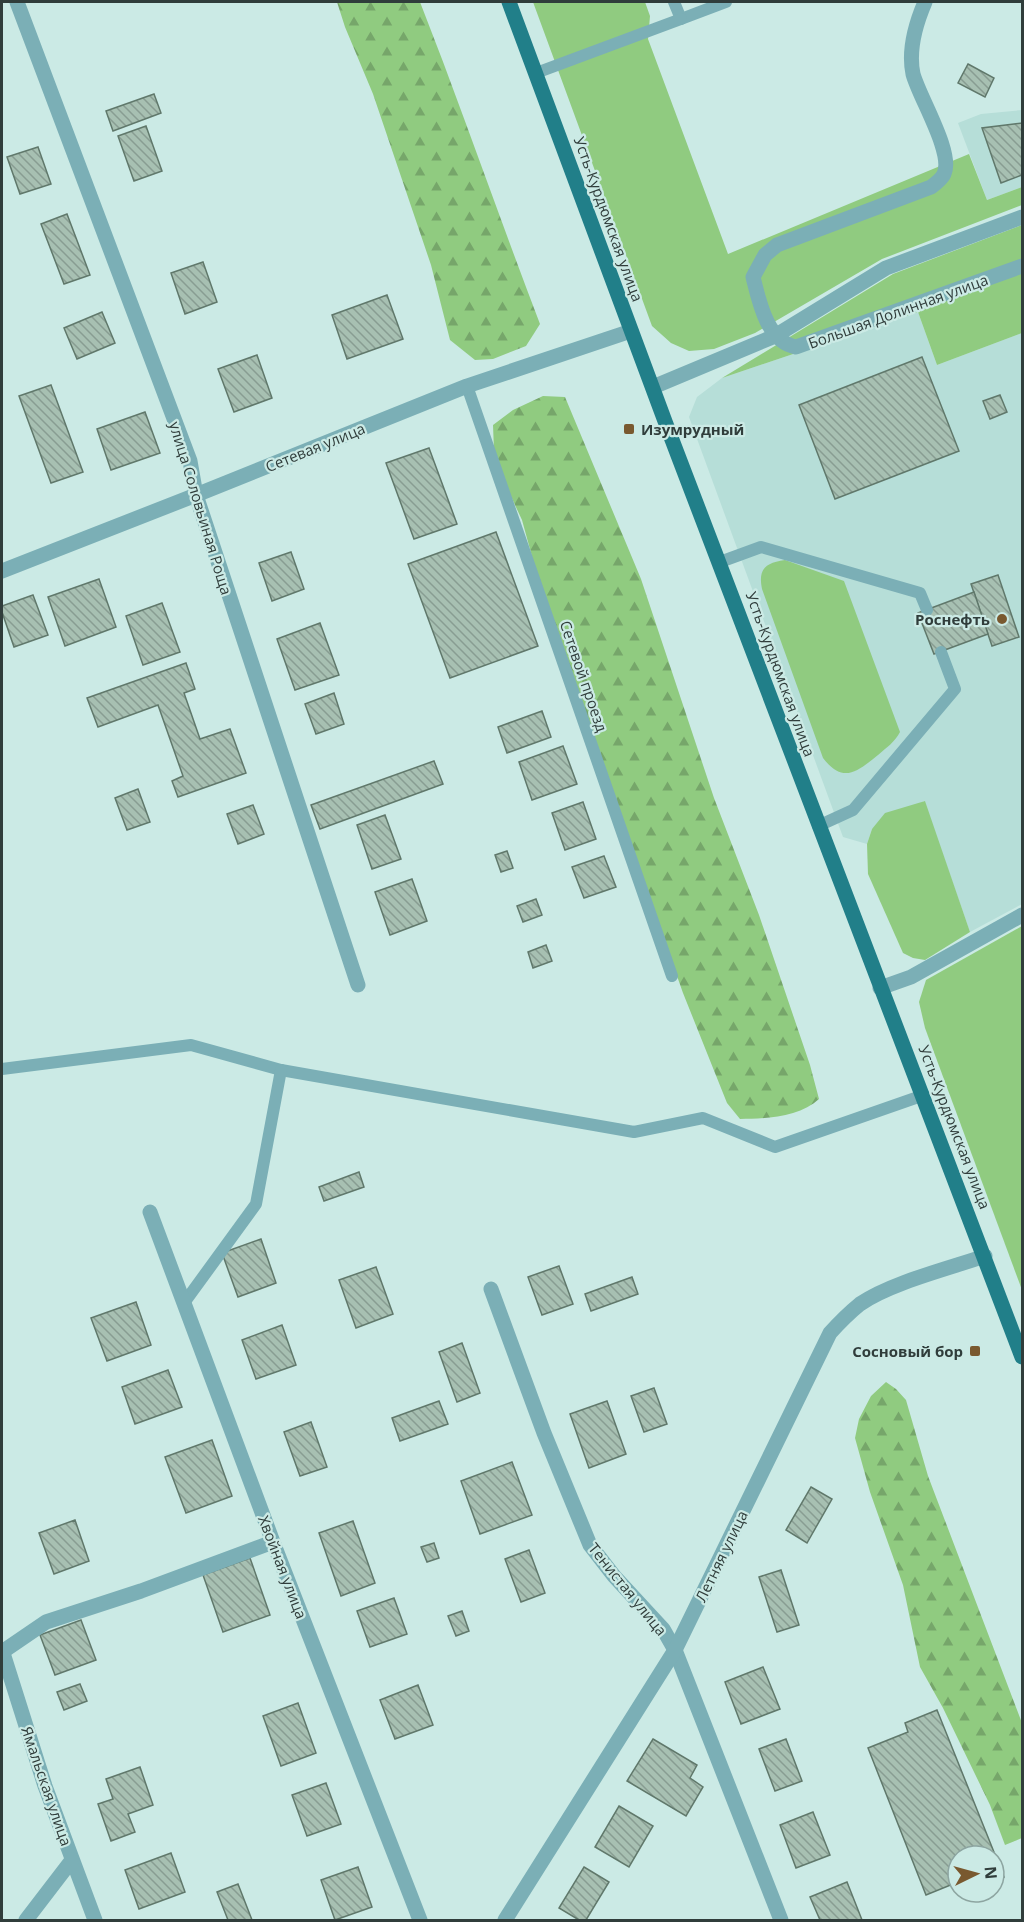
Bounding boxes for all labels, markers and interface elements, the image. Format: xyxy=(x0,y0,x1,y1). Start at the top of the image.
street label: Усть-Курдюмская улица xyxy=(570,134,648,304)
street label: Большая Долинная улица xyxy=(805,269,991,353)
street label: Сетевая улица xyxy=(262,418,368,476)
street label: улица Соловьиная Роща xyxy=(165,419,237,597)
place label: Изумрудный xyxy=(641,419,744,439)
marker: Изумрудный xyxy=(622,422,636,436)
street label: Усть-Курдюмская улица xyxy=(742,589,820,759)
place label: Роснефть xyxy=(915,609,990,629)
marker: Роснефть xyxy=(995,612,1009,626)
street label: Сетевой проезд xyxy=(556,618,612,735)
street label: Усть-Курдюмская улица xyxy=(915,1042,995,1212)
place label: Сосновый бор xyxy=(852,1341,963,1361)
marker: Сосновый бор xyxy=(968,1344,982,1358)
street label: Летняя улица xyxy=(690,1507,752,1605)
street label: Хвойная улица xyxy=(254,1512,312,1622)
street label: Тенистая улица xyxy=(584,1538,672,1640)
street label: Ямальская улица xyxy=(17,1724,77,1848)
north arrow xyxy=(946,1844,1006,1904)
text: N xyxy=(979,1865,1002,1880)

